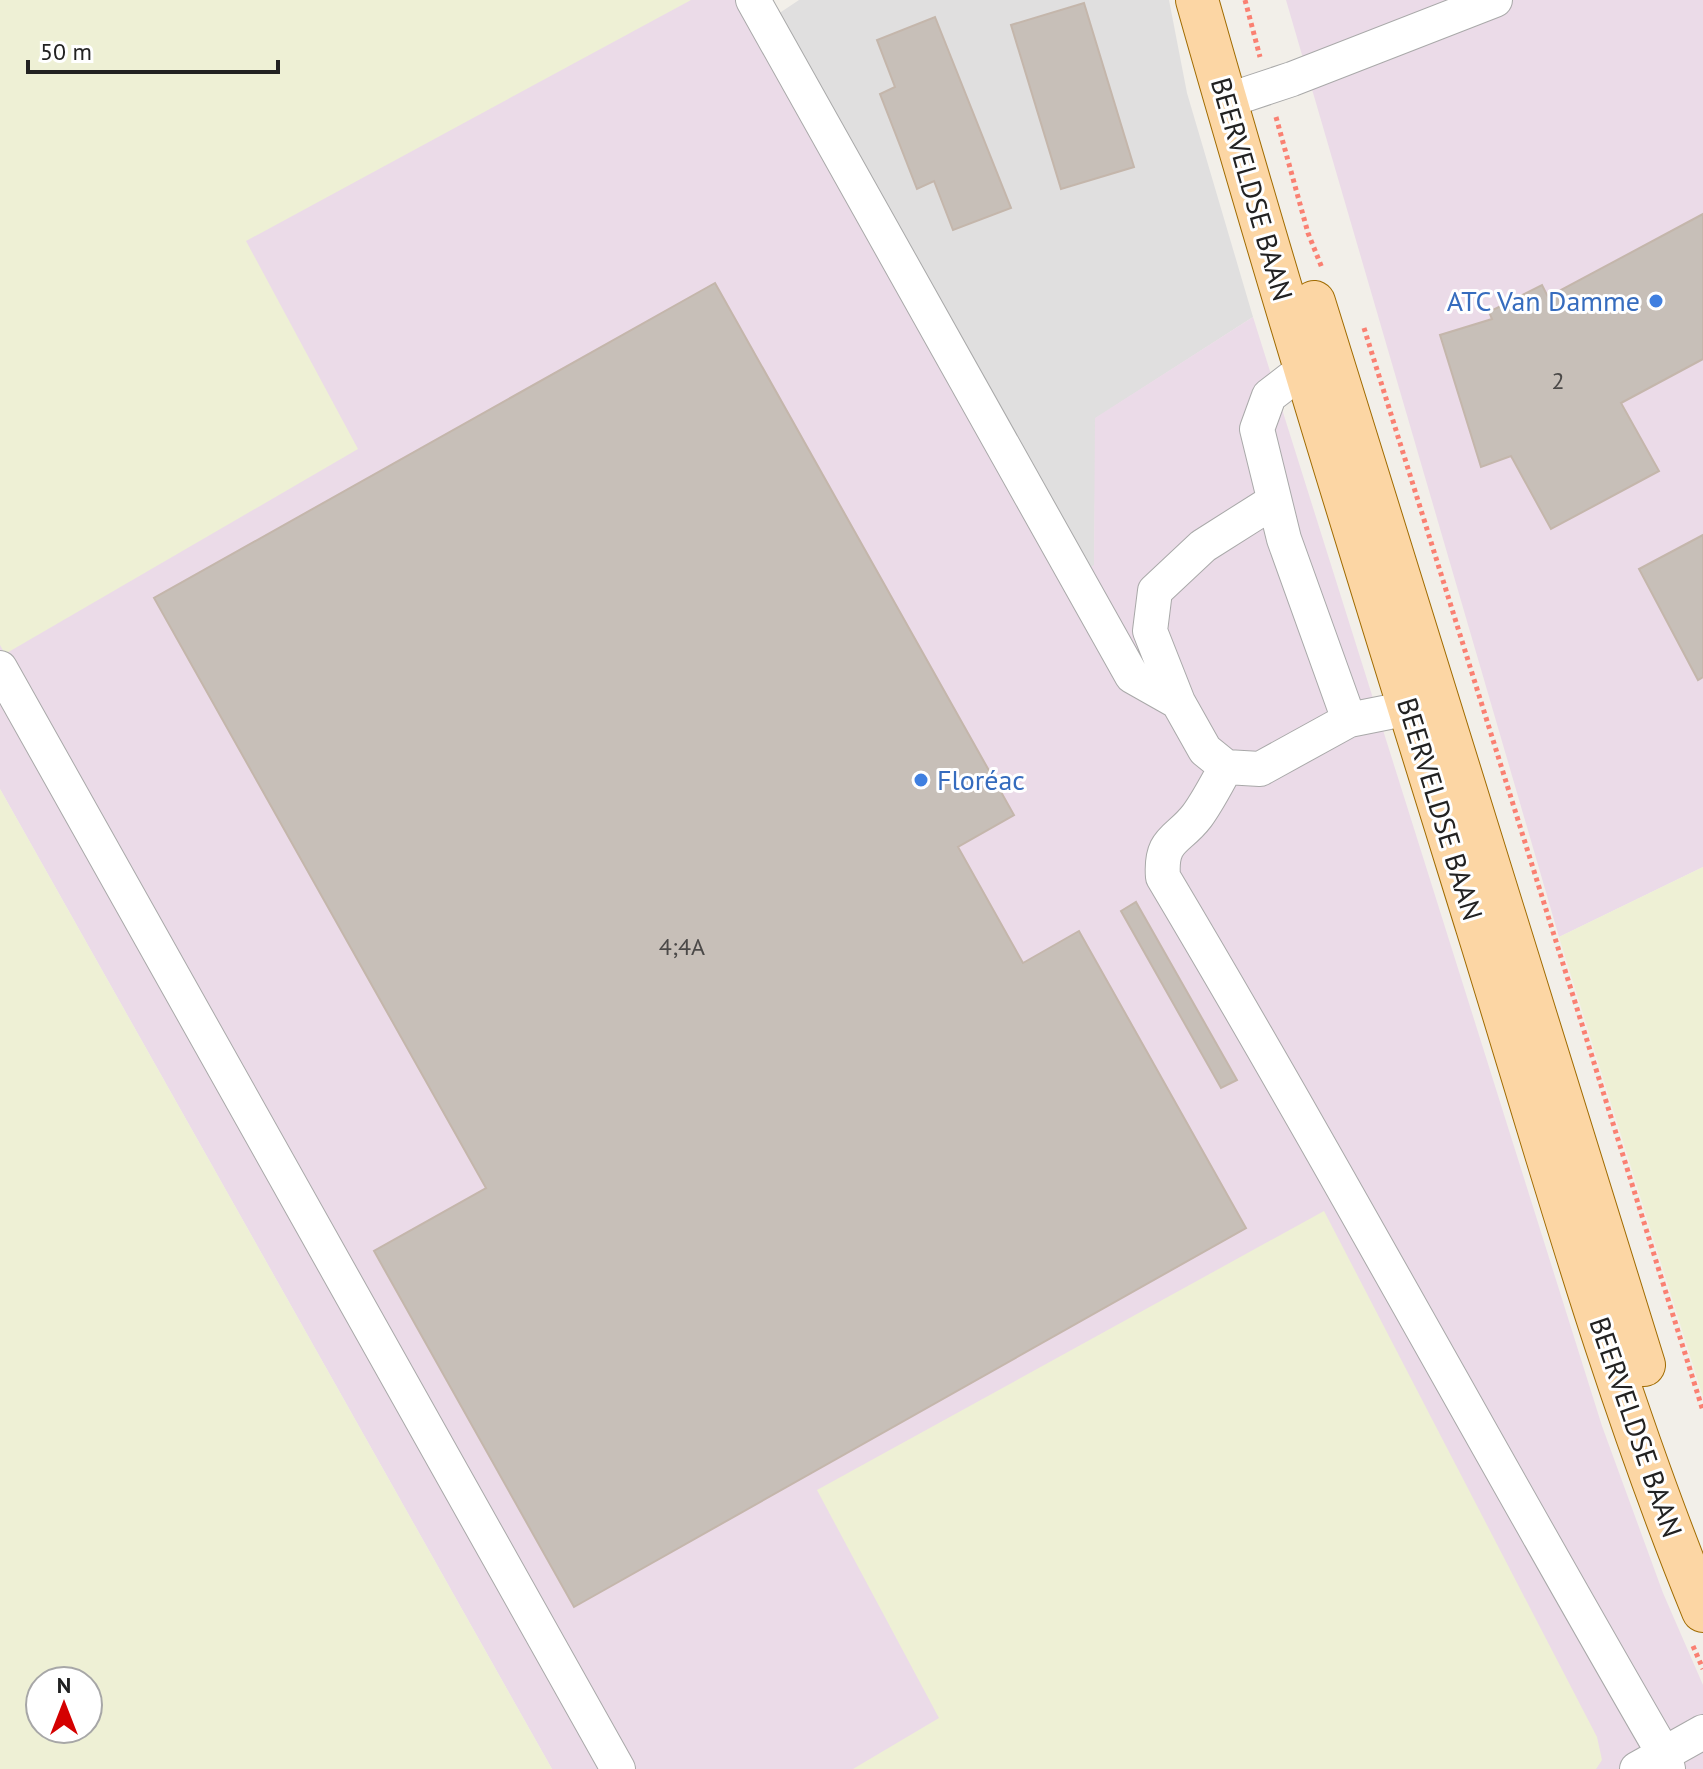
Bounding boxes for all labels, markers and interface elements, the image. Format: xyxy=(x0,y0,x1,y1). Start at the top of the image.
scale bar xyxy=(28,24,278,74)
text: 50 m xyxy=(40,36,92,67)
street label: BEERVELDSE BAAN xyxy=(1203,73,1302,305)
place label: ATC Van Damme xyxy=(1447,282,1640,319)
marker: ATC Van Damme xyxy=(1647,292,1665,310)
house number: 2 xyxy=(1551,365,1565,396)
street label: BEERVELDSE BAAN xyxy=(1389,693,1492,925)
place label: Floréac xyxy=(937,761,1025,798)
marker: Floréac xyxy=(912,771,930,789)
house number: 4;4A xyxy=(659,931,705,962)
street label: BEERVELDSE BAAN xyxy=(1581,1312,1692,1542)
north arrow xyxy=(24,1665,104,1745)
text: N xyxy=(57,1671,71,1699)

